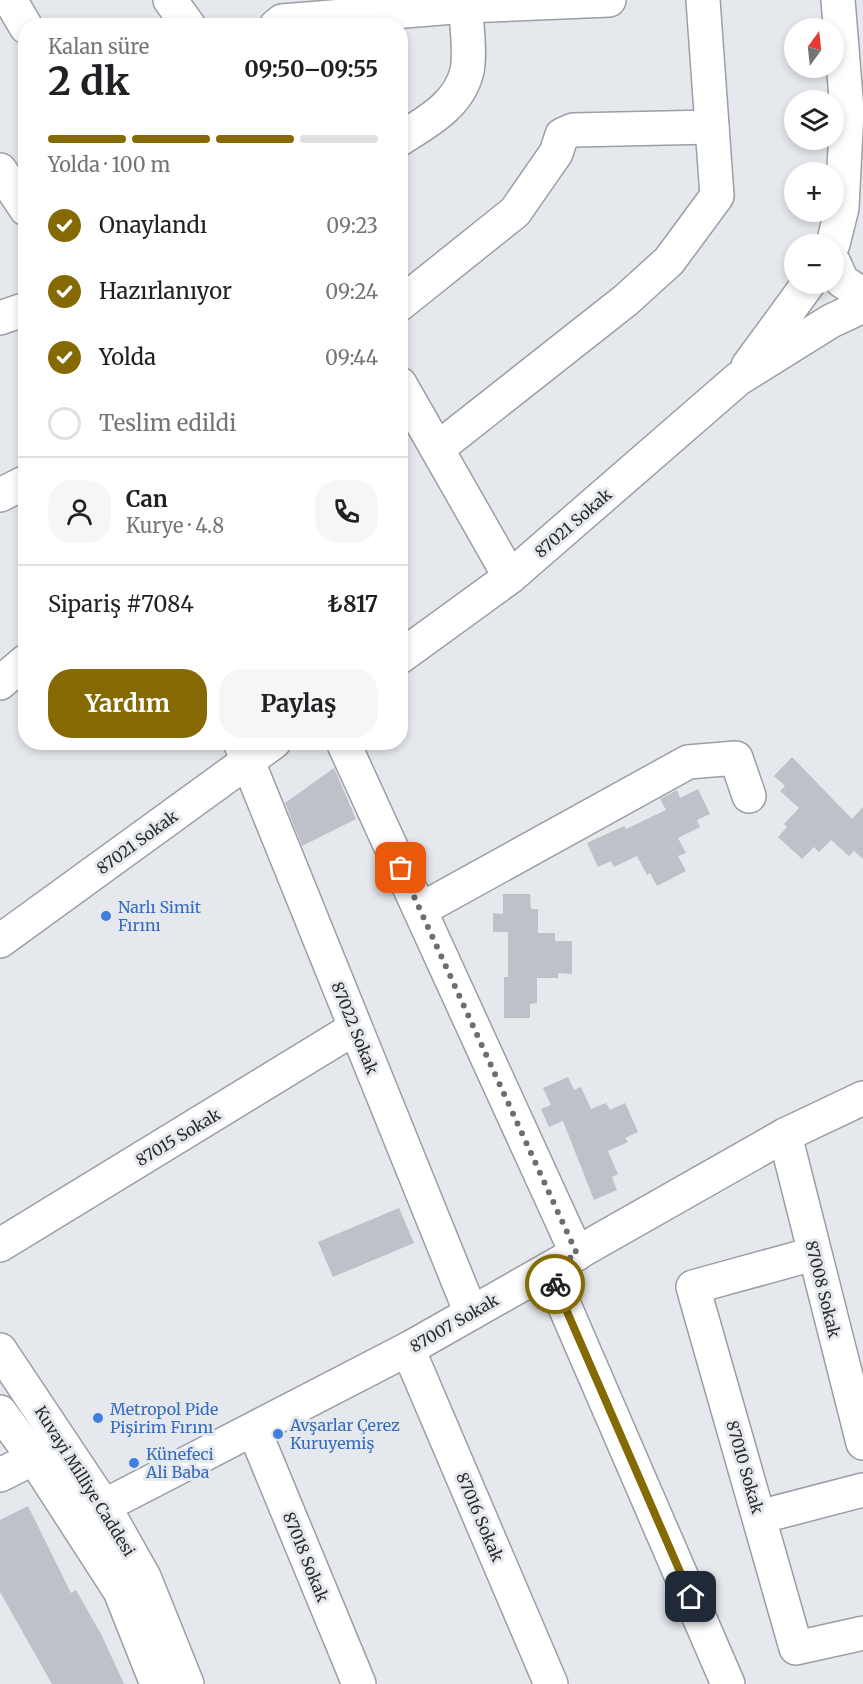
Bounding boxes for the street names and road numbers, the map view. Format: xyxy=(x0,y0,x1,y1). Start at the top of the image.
street label: 87021 Sokak xyxy=(530,484,616,562)
street label: 87021 Sokak xyxy=(93,805,182,878)
street label: 87022 Sokak xyxy=(327,979,383,1078)
street label: 87015 Sokak xyxy=(132,1104,225,1170)
street label: 87008 Sokak xyxy=(801,1238,845,1341)
street label: 87007 Sokak xyxy=(406,1289,503,1356)
street label: Kuvayi Milliye Caddesi xyxy=(31,1402,139,1560)
street label: 87010 Sokak xyxy=(722,1418,768,1517)
street label: 87016 Sokak xyxy=(452,1469,508,1566)
street label: 87018 Sokak xyxy=(279,1509,333,1606)

